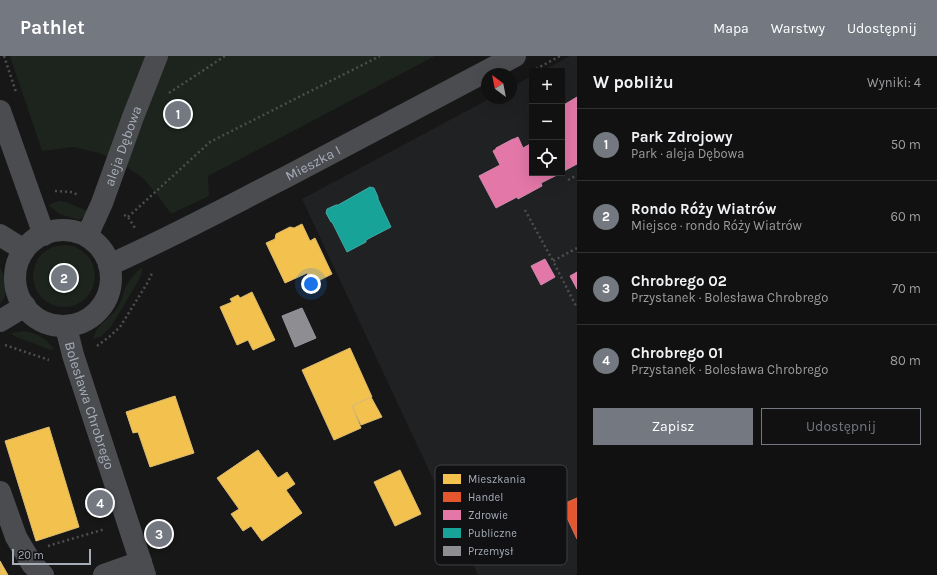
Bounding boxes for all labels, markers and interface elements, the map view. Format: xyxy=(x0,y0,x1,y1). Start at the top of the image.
text: Pathlet xyxy=(20,17,85,39)
text: Mapa xyxy=(713,20,749,37)
text: Warstwy xyxy=(771,20,825,37)
text: Udostępnij xyxy=(847,20,917,37)
north arrow xyxy=(481,68,517,104)
map controls xyxy=(529,68,565,176)
button: + xyxy=(529,68,565,104)
text: W pobliżu xyxy=(593,72,674,92)
text: Wyniki: 4 xyxy=(867,75,921,90)
pin: 1 xyxy=(165,99,191,129)
street label: aleja Dębowa xyxy=(101,103,146,189)
button: − xyxy=(529,104,565,140)
text: Park Zdrojowy xyxy=(631,128,733,146)
text: 1 xyxy=(604,137,608,152)
text: 50 m xyxy=(891,137,921,152)
button: locate xyxy=(529,140,565,176)
street label: Mieszka I xyxy=(283,142,344,185)
text: Park · aleja Dębowa xyxy=(631,146,744,161)
text: Rondo Róży Wiatrów xyxy=(631,200,776,218)
text: 2 xyxy=(602,209,610,224)
text: 60 m xyxy=(891,209,921,224)
text: Miejsce · rondo Róży Wiatrów xyxy=(631,218,802,233)
pin: 2 xyxy=(51,263,77,293)
text: Chrobrego 02 xyxy=(631,272,727,290)
your location xyxy=(301,274,321,294)
text: 3 xyxy=(602,281,610,296)
text: 70 m xyxy=(892,281,921,296)
text: Przystanek · Bolesława Chrobrego xyxy=(631,290,828,305)
street label: Bolesława Chrobrego xyxy=(61,340,118,472)
text: Chrobrego 01 xyxy=(631,344,723,362)
text: 4 xyxy=(602,353,610,368)
text: 80 m xyxy=(890,353,921,368)
text: Przystanek · Bolesława Chrobrego xyxy=(631,362,828,377)
button: Zapisz xyxy=(593,408,753,445)
button: Udostępnij xyxy=(761,408,921,445)
legend xyxy=(435,465,567,565)
text: Mieszkania xyxy=(468,473,525,486)
pin: 4 xyxy=(87,488,113,518)
text: Handel xyxy=(468,491,503,504)
text: Zdrowie xyxy=(468,509,508,522)
pin: 3 xyxy=(146,519,172,549)
text: Publiczne xyxy=(468,527,517,540)
text: Przemysł xyxy=(468,545,514,558)
scale bar xyxy=(12,547,91,566)
text: 20 m xyxy=(18,549,44,562)

